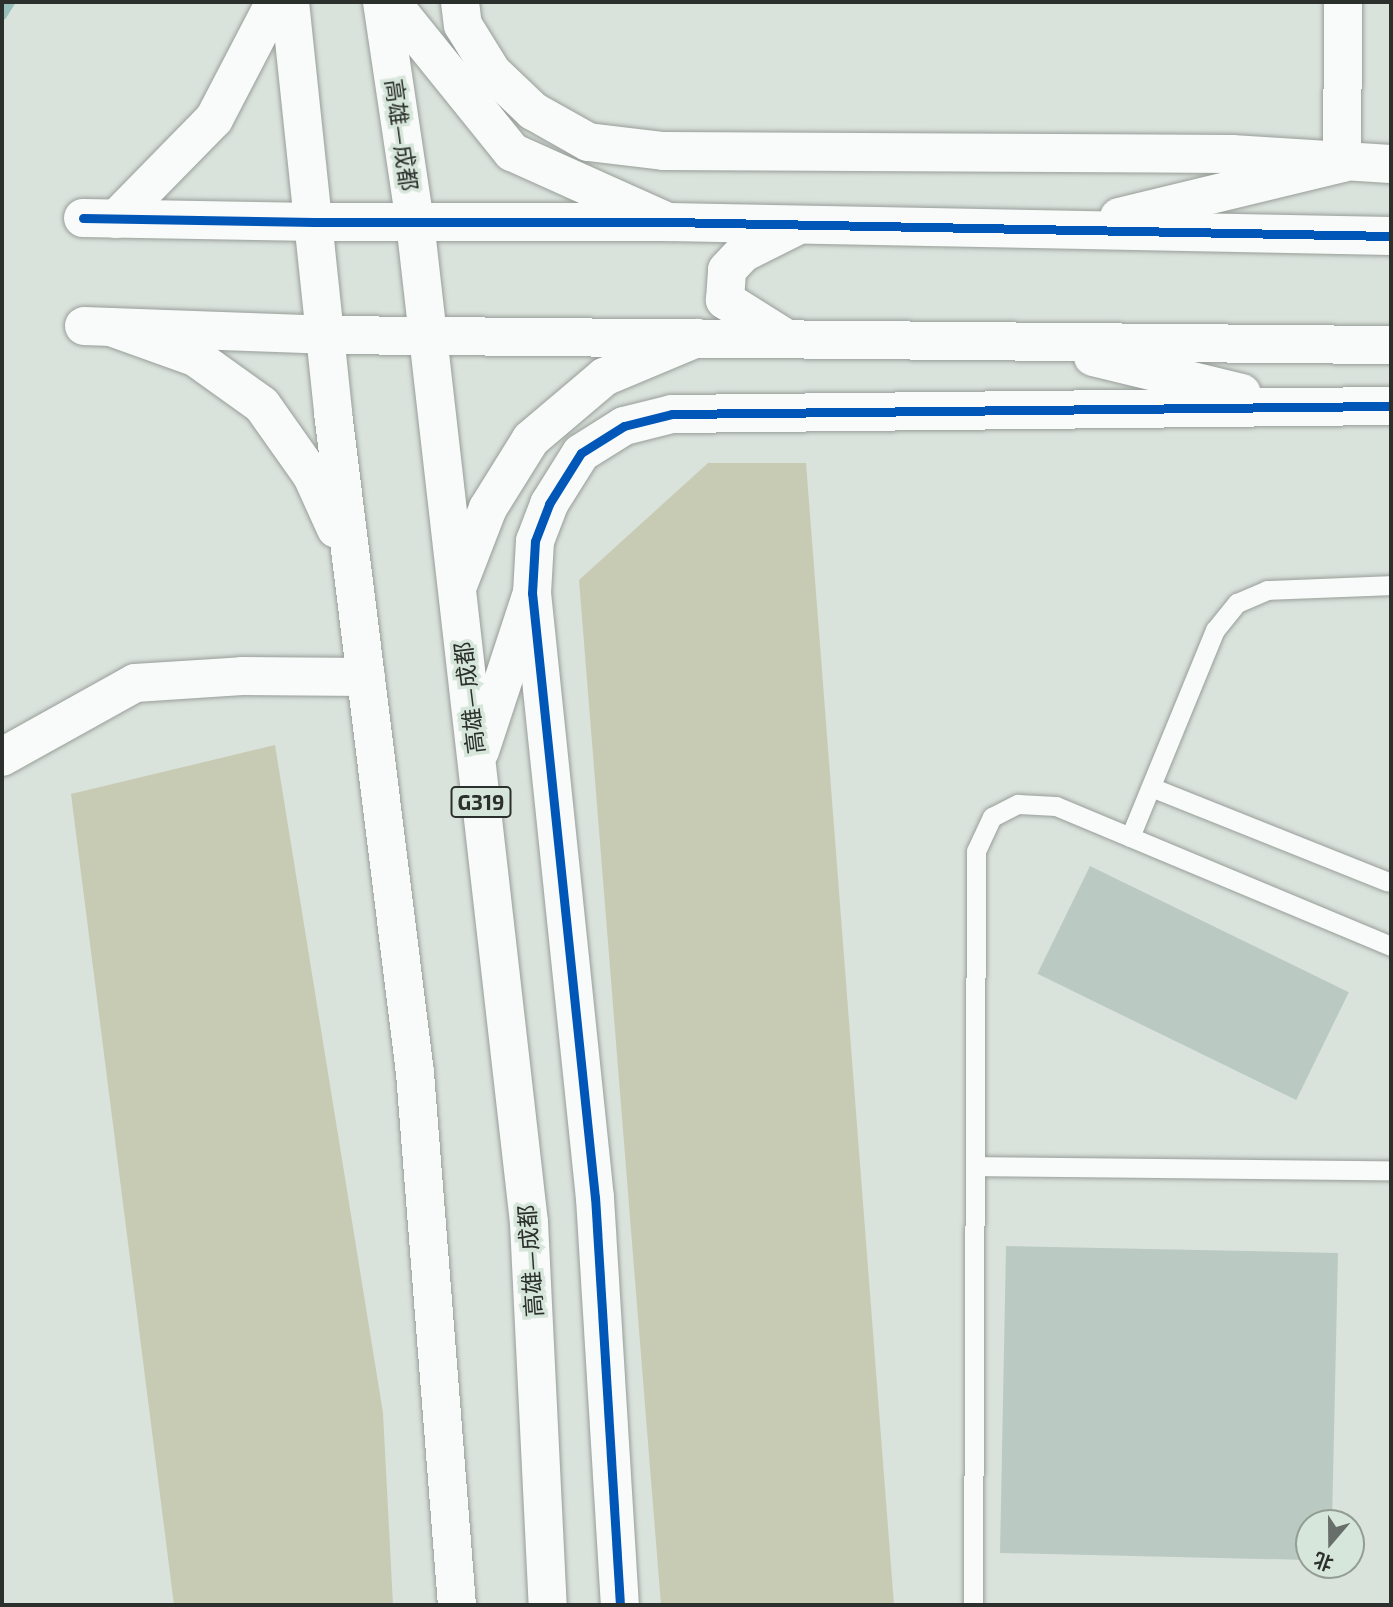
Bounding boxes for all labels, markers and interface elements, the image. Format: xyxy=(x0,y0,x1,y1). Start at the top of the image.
street label: 高雄—成都 xyxy=(380,77,424,193)
street label: 高雄—成都 xyxy=(448,640,490,756)
road number: G319 xyxy=(449,784,512,820)
street label: 高雄—成都 xyxy=(512,1204,548,1318)
north arrow xyxy=(1295,1509,1365,1579)
text: 北 xyxy=(1310,1548,1336,1576)

